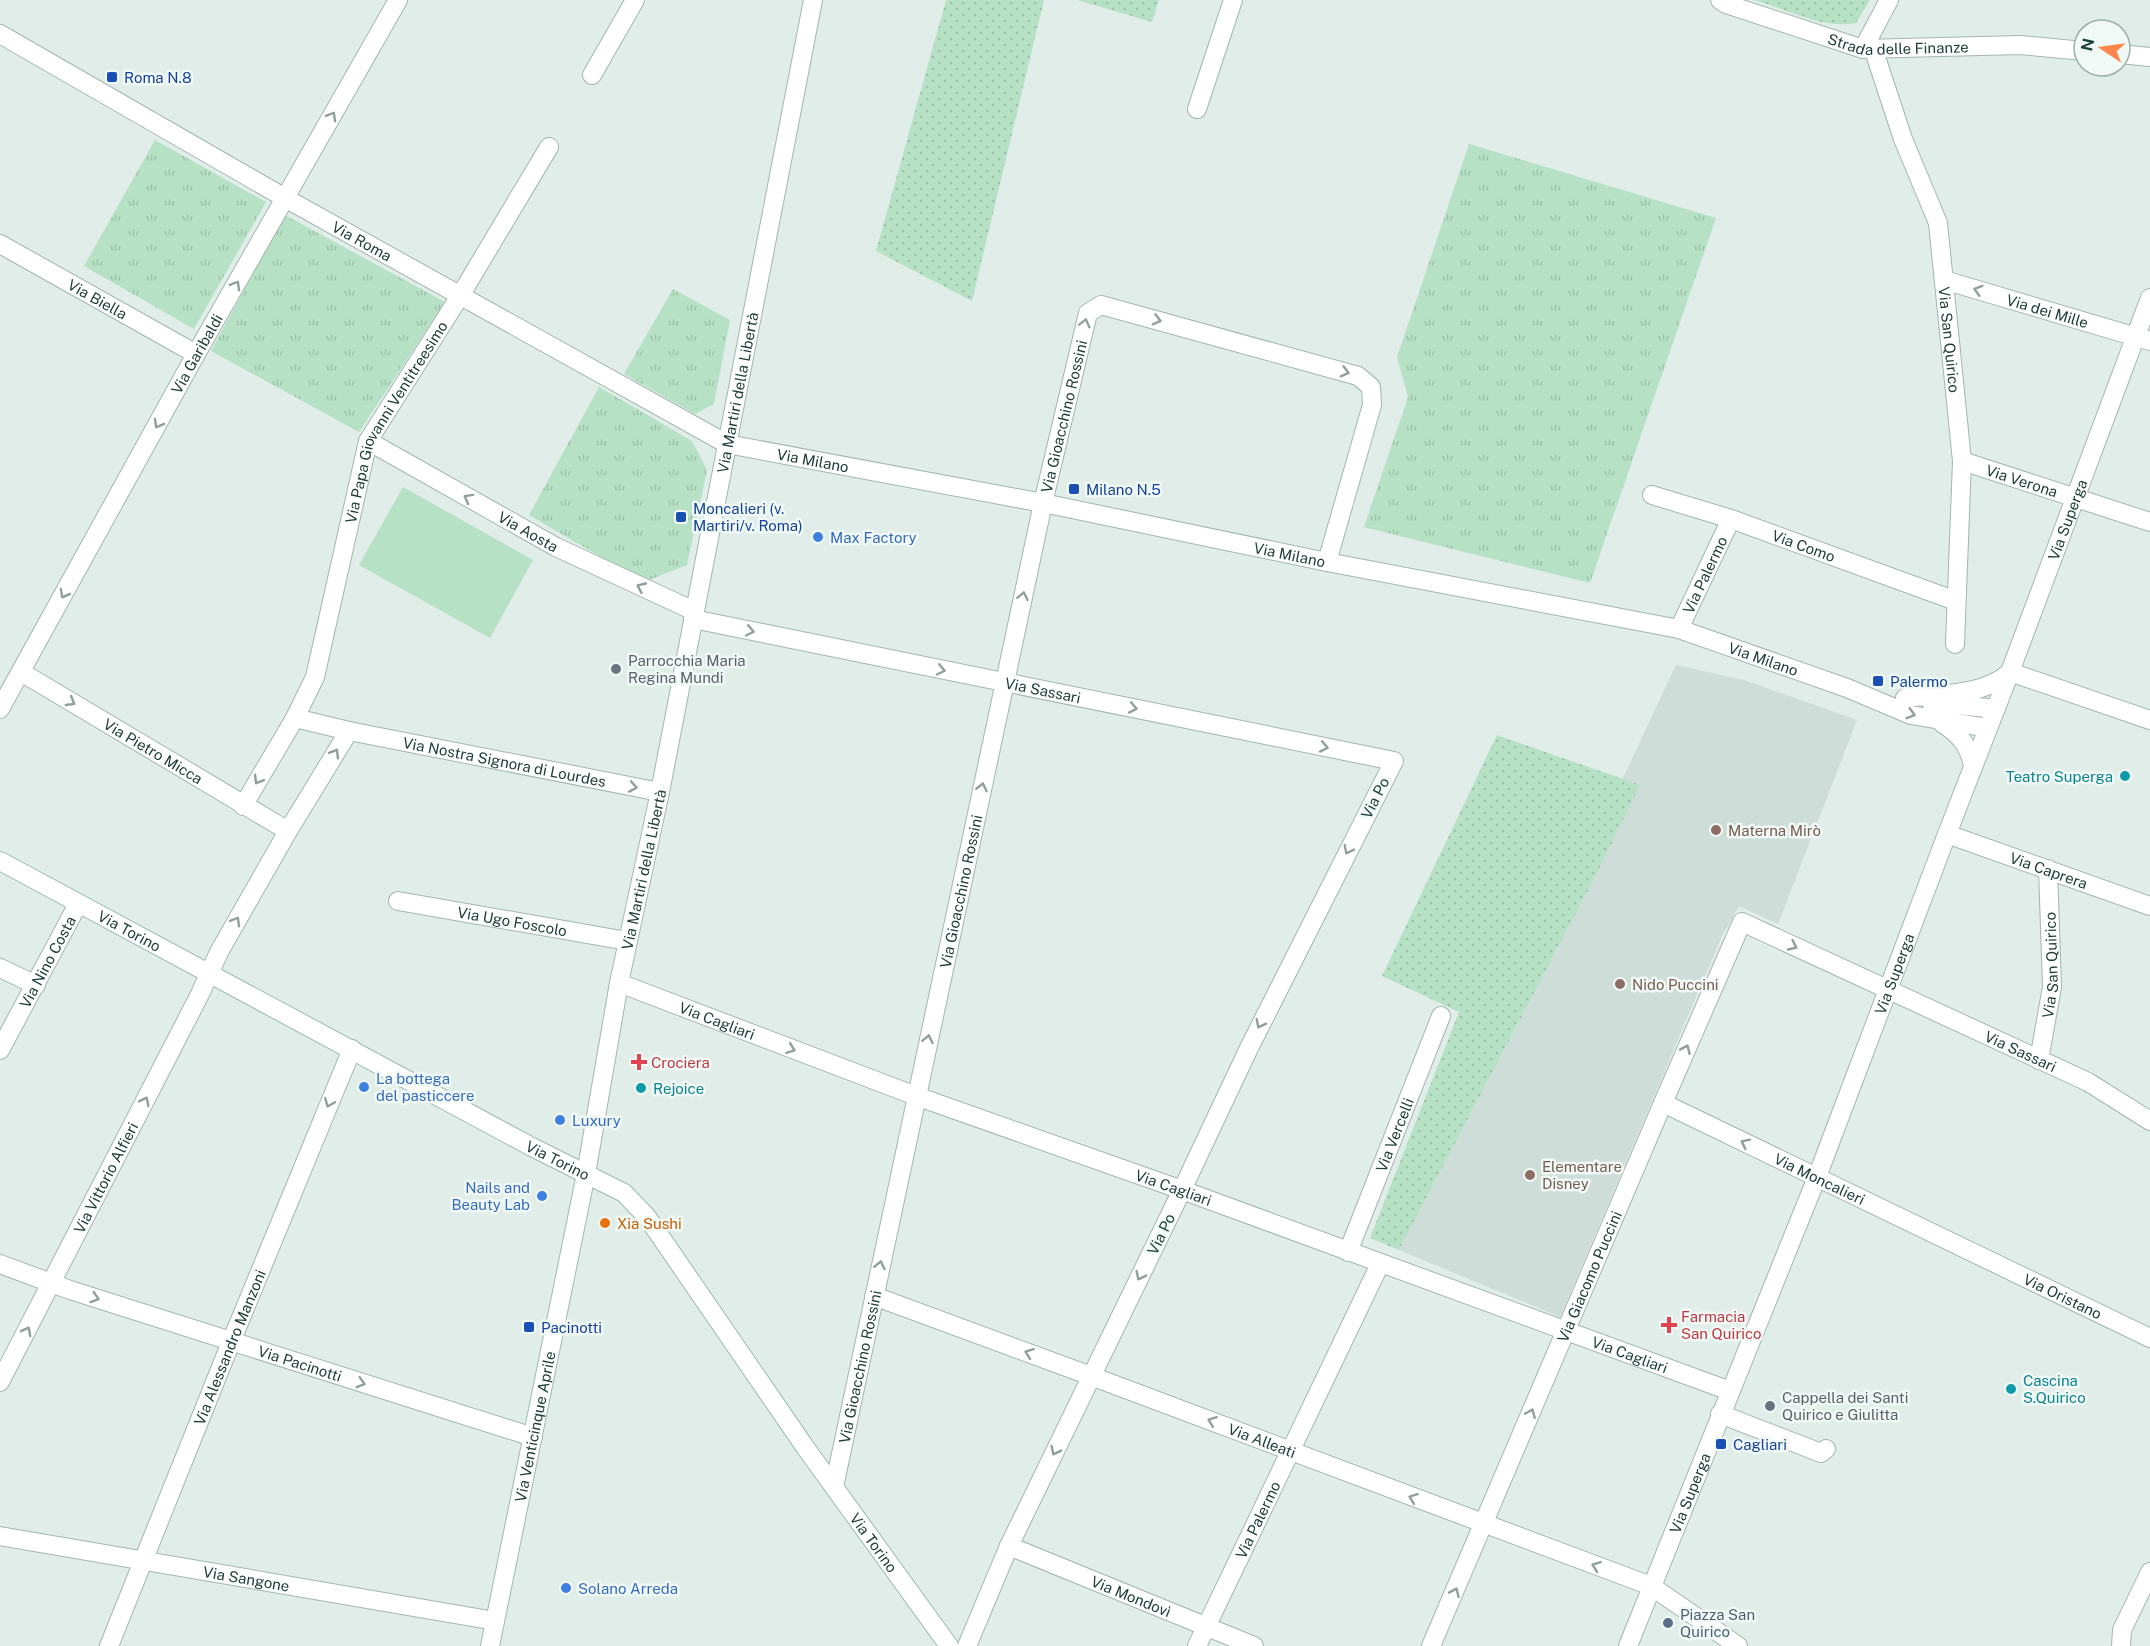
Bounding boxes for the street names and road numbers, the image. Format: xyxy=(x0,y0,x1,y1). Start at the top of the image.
street label: Strada delle Finanze xyxy=(1826,30,1969,58)
street label: Via Roma xyxy=(329,218,395,264)
street label: Via Biella xyxy=(65,275,130,322)
street label: Via San Quirico xyxy=(1936,286,1964,393)
street label: Via dei Mille xyxy=(2005,291,2090,331)
street label: Via Garibaldi xyxy=(167,311,226,397)
street label: Via Martiri della Libertà xyxy=(713,311,761,474)
street label: Via Papa Giovanni Ventitreesimo xyxy=(341,318,450,525)
street label: Via Gioacchino Rossini xyxy=(1037,338,1090,494)
street label: Via Milano xyxy=(776,445,850,475)
street label: Via Verona xyxy=(1984,461,2060,500)
street label: Via Superga xyxy=(2044,477,2090,562)
street label: Via Aosta xyxy=(495,508,561,555)
street label: Via Como xyxy=(1770,526,1838,565)
street label: Via Palermo xyxy=(1679,533,1730,616)
street label: Via Milano xyxy=(1252,539,1327,570)
street label: Via Milano xyxy=(1726,639,1801,679)
street label: Via Sassari xyxy=(1003,674,1082,706)
street label: Via Pietro Micca xyxy=(101,715,206,787)
street label: Via Nostra Signora di Lourdes xyxy=(401,733,608,790)
street label: Via Po xyxy=(1358,775,1392,821)
street label: Via Martiri della Libertà xyxy=(618,788,669,951)
street label: Via Gioacchino Rossini xyxy=(936,813,985,969)
street label: Via Caprera xyxy=(2008,848,2090,892)
street label: Via Ugo Foscolo xyxy=(456,903,568,939)
street label: Via Torino xyxy=(95,907,164,954)
street label: Via San Quirico xyxy=(2038,912,2061,1019)
street label: Via Nino Costa xyxy=(16,913,79,1011)
street label: Via Superga xyxy=(1871,931,1917,1017)
street label: Via Cagliari xyxy=(677,998,757,1042)
street label: Via Sassari xyxy=(1982,1027,2059,1075)
street label: Via Vercelli xyxy=(1372,1095,1416,1174)
street label: Via Vittorio Alfieri xyxy=(70,1119,141,1236)
street label: Via Torino xyxy=(523,1137,593,1183)
street label: Via Moncalieri xyxy=(1772,1150,1868,1208)
street label: Via Cagliari xyxy=(1133,1166,1214,1209)
street label: Via Giacomo Puccini xyxy=(1553,1208,1624,1344)
street label: Via Po xyxy=(1144,1211,1178,1257)
street label: Via Alessandro Manzoni xyxy=(190,1267,268,1427)
street label: Via Oristano xyxy=(2021,1270,2105,1322)
street label: Via Gioacchino Rossini xyxy=(835,1289,884,1445)
street label: Via Cagliari xyxy=(1590,1333,1670,1376)
street label: Via Pacinotti xyxy=(256,1342,344,1384)
street label: Via Venticinque Aprile xyxy=(511,1350,558,1503)
street label: Via Alleati xyxy=(1226,1420,1298,1461)
street label: Via Superga xyxy=(1666,1450,1713,1536)
street label: Via Palermo xyxy=(1232,1478,1283,1561)
street label: Via Torino xyxy=(847,1510,901,1575)
street label: Via Sangone xyxy=(202,1563,291,1594)
street label: Via Mondovì xyxy=(1089,1572,1174,1620)

